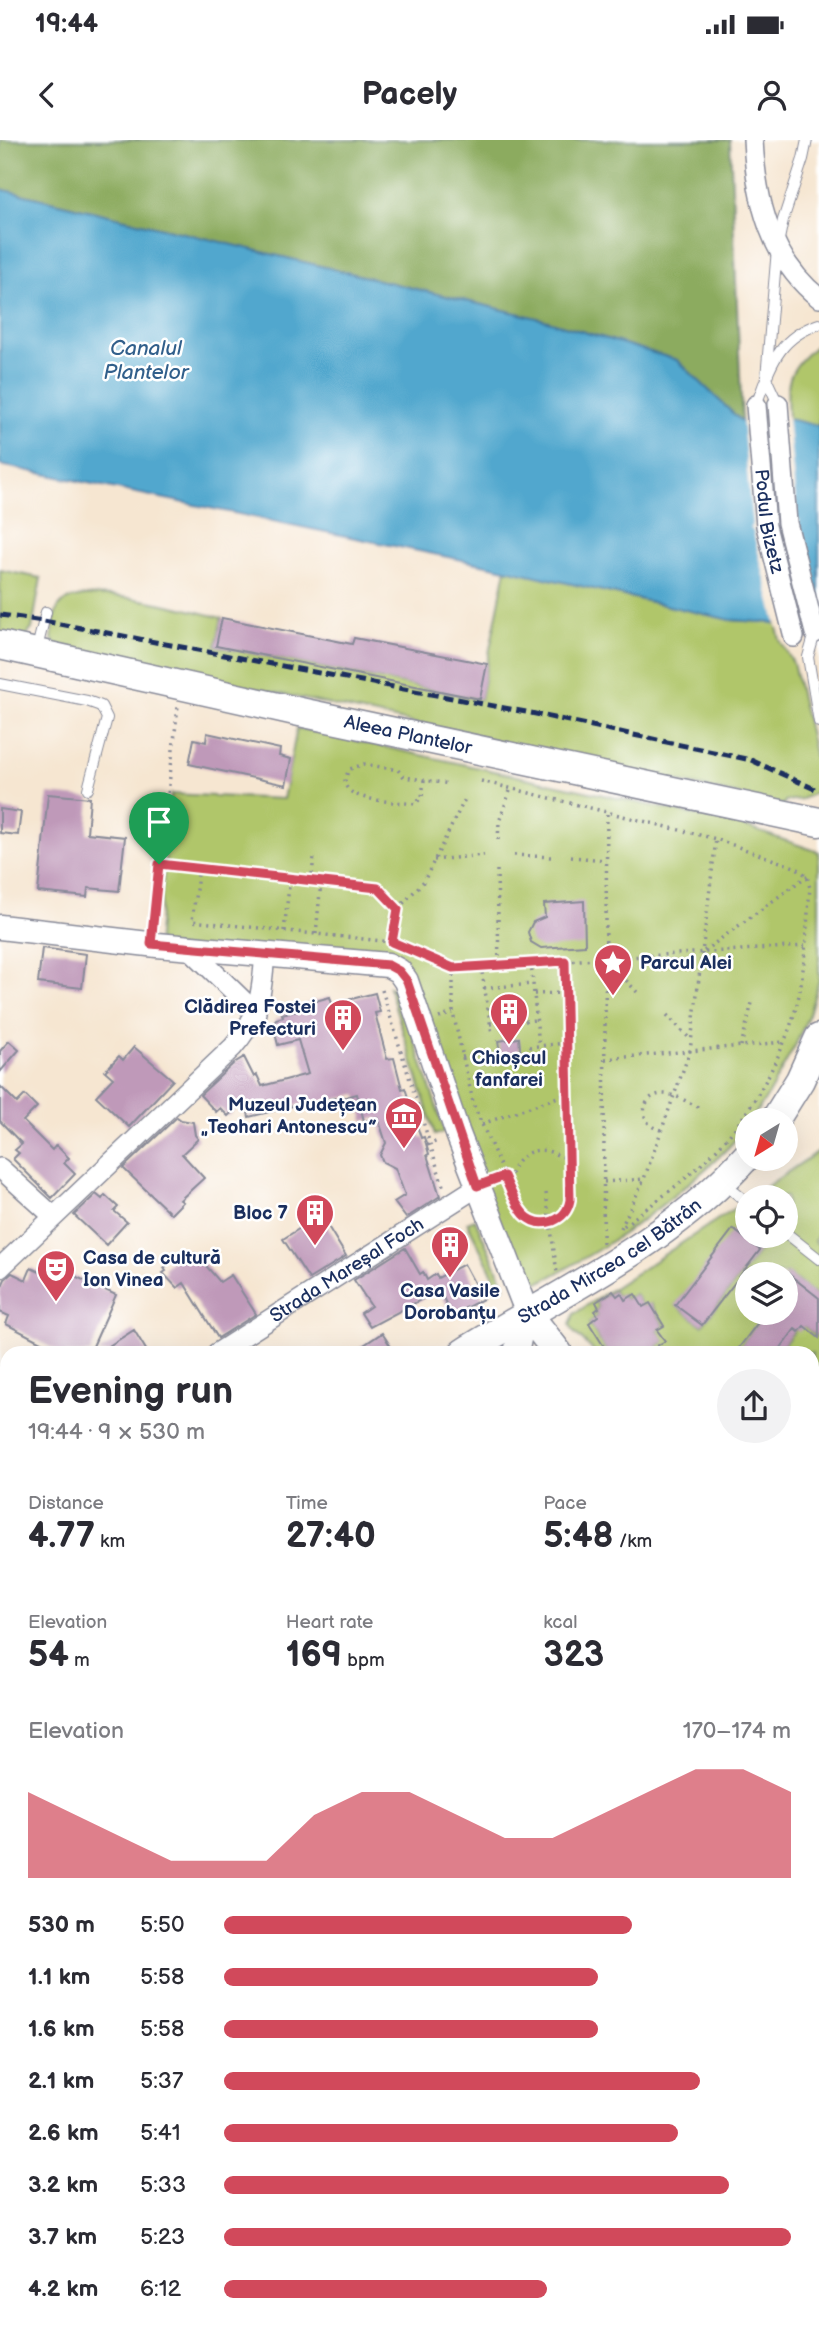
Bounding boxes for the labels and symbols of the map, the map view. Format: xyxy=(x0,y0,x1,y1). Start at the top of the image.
water label: Canalul Plantelor xyxy=(104,336,190,385)
street label: Podul Bizetz xyxy=(750,468,789,577)
street label: Aleea Plantelor xyxy=(342,710,475,760)
pin xyxy=(129,792,189,864)
place icon: Parcul Alei xyxy=(592,942,634,997)
place label: Parcul Alei xyxy=(640,952,732,975)
building icon: Chioșcul fanfarei xyxy=(488,991,530,1046)
place label: Clădirea Fostei Prefecturi xyxy=(184,996,316,1041)
building icon: Clădirea Fostei Prefecturi xyxy=(322,997,364,1052)
place label: Chioșcul fanfarei xyxy=(472,1047,546,1092)
place label: Muzeul Județean „Teohari Antonescu” xyxy=(201,1094,377,1139)
museum icon: Muzeul Județean „Teohari Antonescu” xyxy=(383,1095,425,1150)
north arrow xyxy=(735,1108,798,1171)
building icon: Bloc 7 xyxy=(294,1192,336,1247)
street label: Strada Mircea cel Bătrân xyxy=(514,1194,706,1329)
place label: Bloc 7 xyxy=(233,1202,289,1225)
street label: Strada Mareșal Foch xyxy=(266,1213,428,1328)
building icon: Casa Vasile Dorobanțu xyxy=(429,1224,471,1279)
place label: Casa de cultură Ion Vinea xyxy=(83,1247,221,1292)
theatre icon: Casa de cultură Ion Vinea xyxy=(35,1248,77,1303)
place label: Casa Vasile Dorobanțu xyxy=(400,1280,500,1325)

